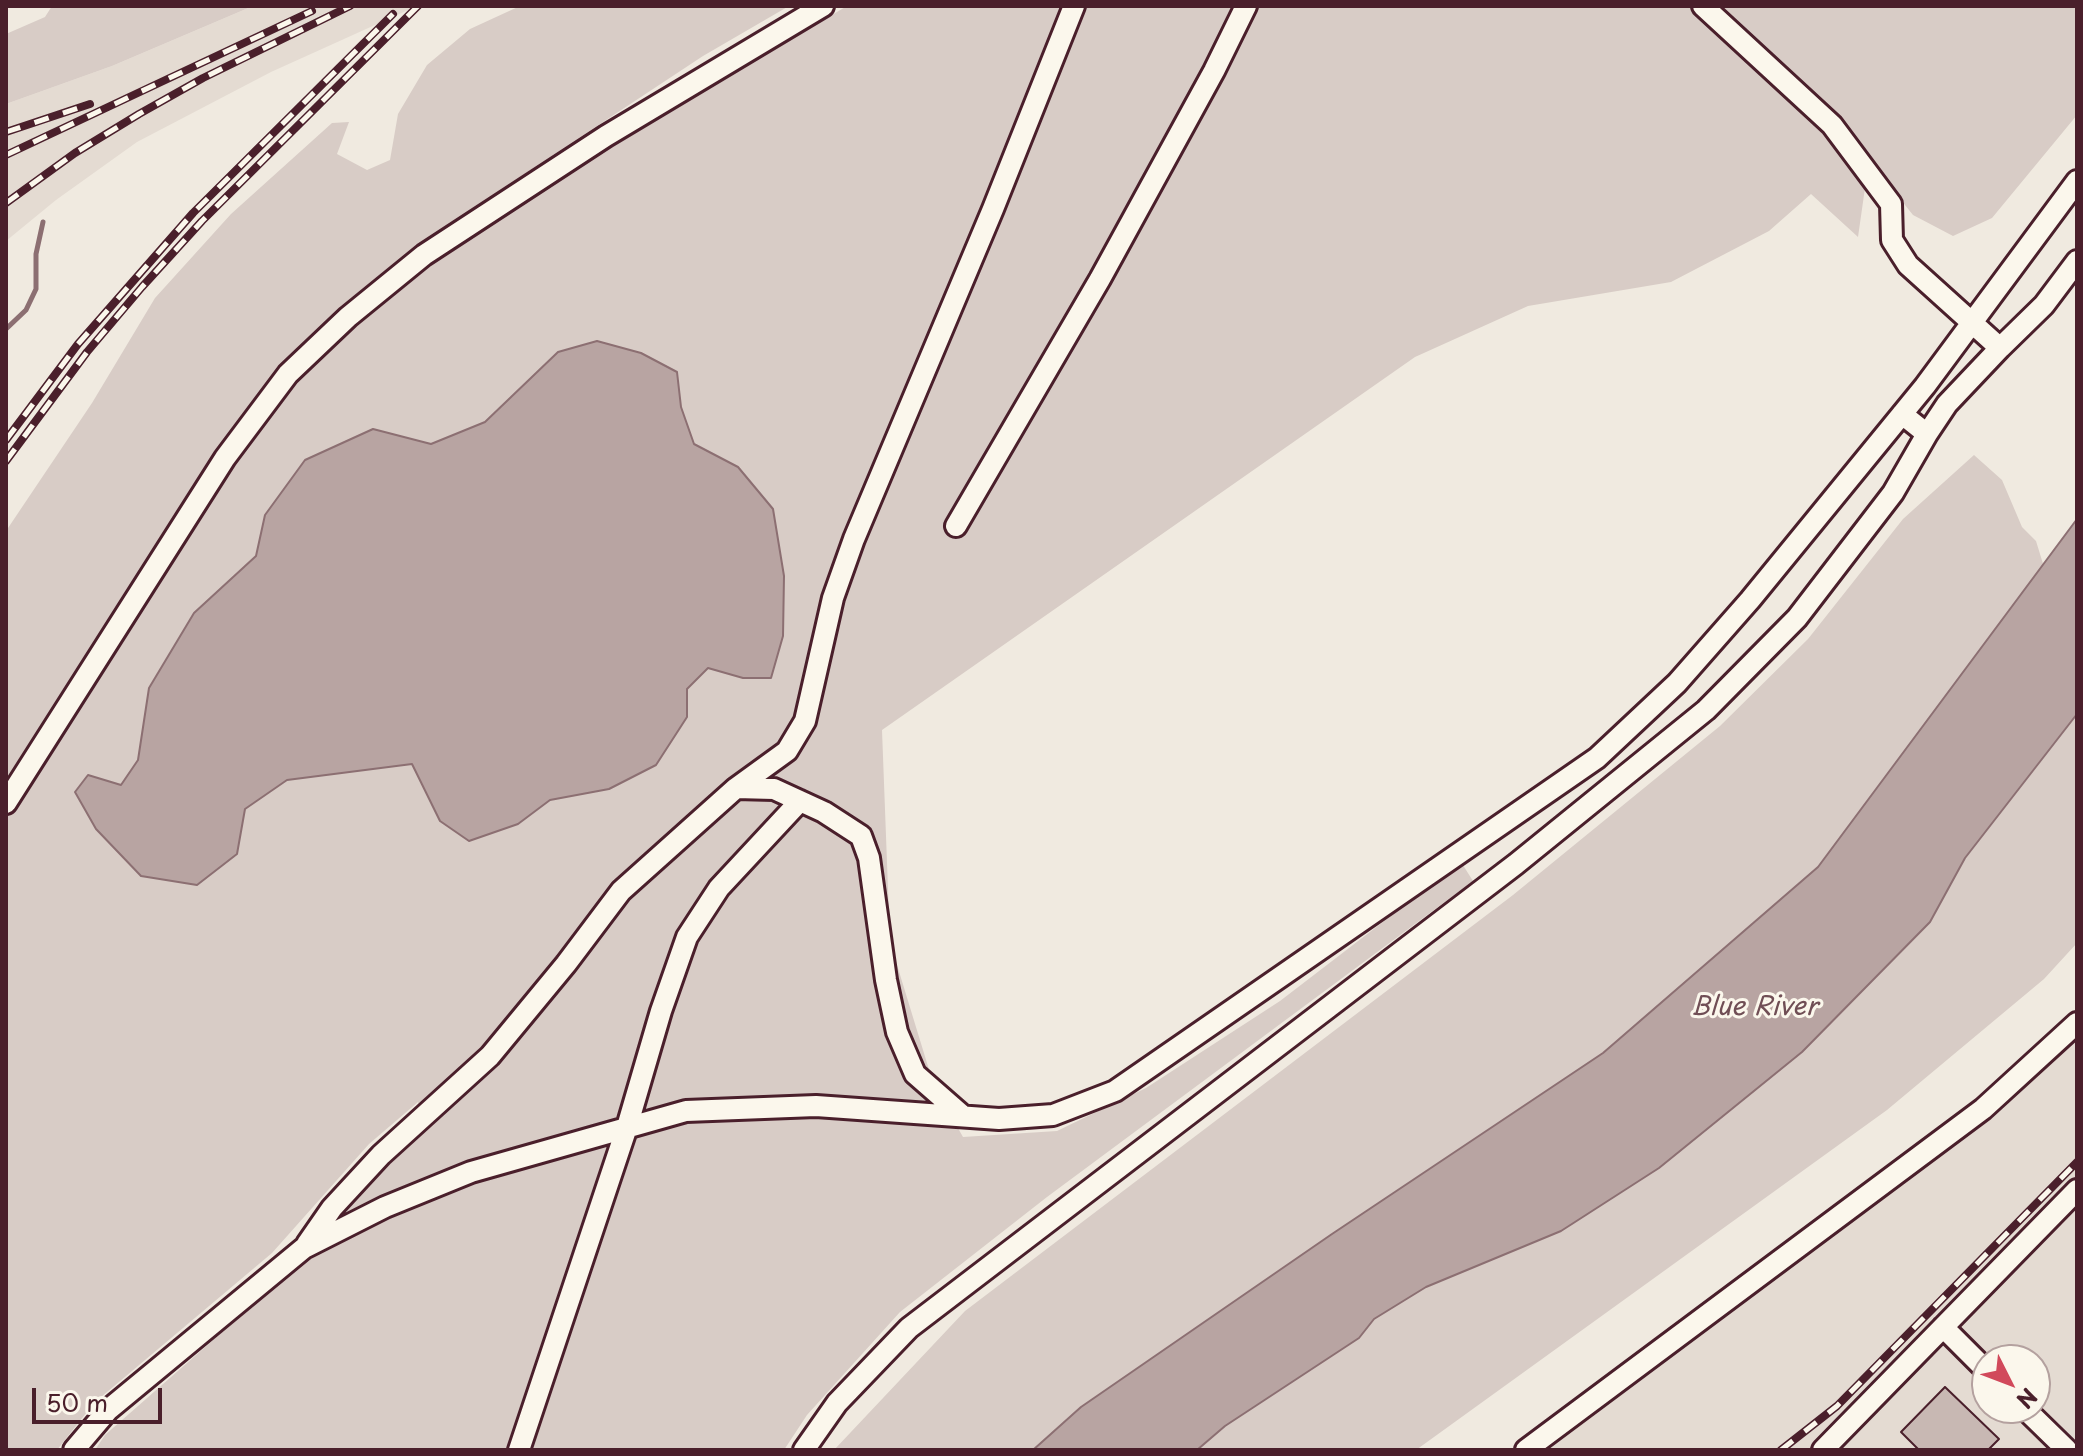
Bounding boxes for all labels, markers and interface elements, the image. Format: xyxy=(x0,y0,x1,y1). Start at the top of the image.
water label: Blue River xyxy=(1690,992,1818,1024)
north arrow xyxy=(1971,1344,2051,1424)
scale bar xyxy=(36,1372,166,1422)
text: N xyxy=(2010,1382,2046,1417)
text: 50 m xyxy=(46,1384,108,1420)

